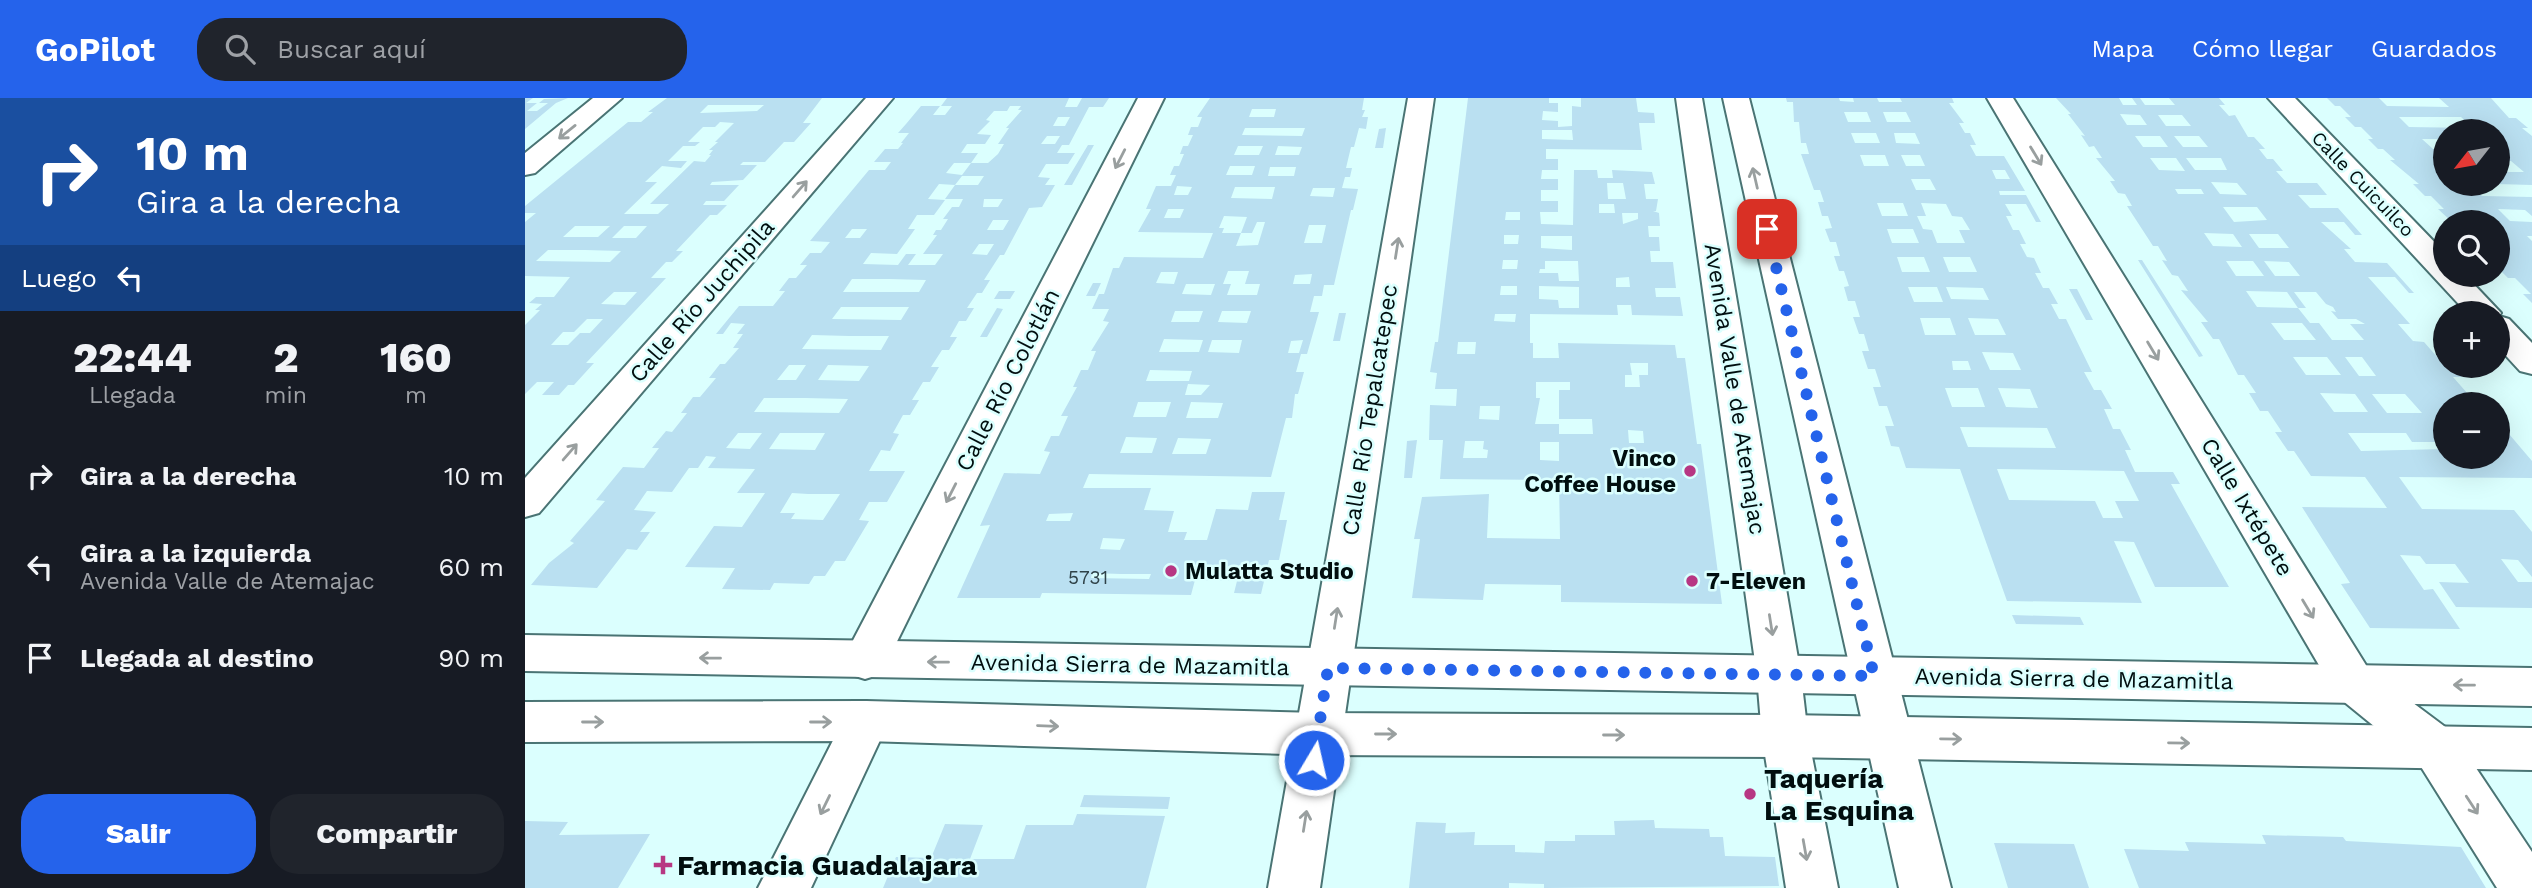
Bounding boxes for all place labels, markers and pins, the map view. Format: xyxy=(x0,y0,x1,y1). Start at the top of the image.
pin xyxy=(1737,199,1797,259)
place label: Vinco Coffee House xyxy=(1524,445,1676,498)
marker: Vinco Coffee House xyxy=(1682,463,1698,479)
place label: Mulatta Studio xyxy=(1185,558,1354,585)
marker: Mulatta Studio xyxy=(1163,563,1179,579)
place label: 7-Eleven xyxy=(1706,568,1806,595)
marker: 7-Eleven xyxy=(1684,573,1700,589)
place label: Taquería La Esquina xyxy=(1764,762,1915,827)
marker: Taquería La Esquina xyxy=(1742,786,1758,802)
place label: Farmacia Guadalajara xyxy=(677,849,978,882)
marker: Farmacia Guadalajara xyxy=(655,857,671,873)

